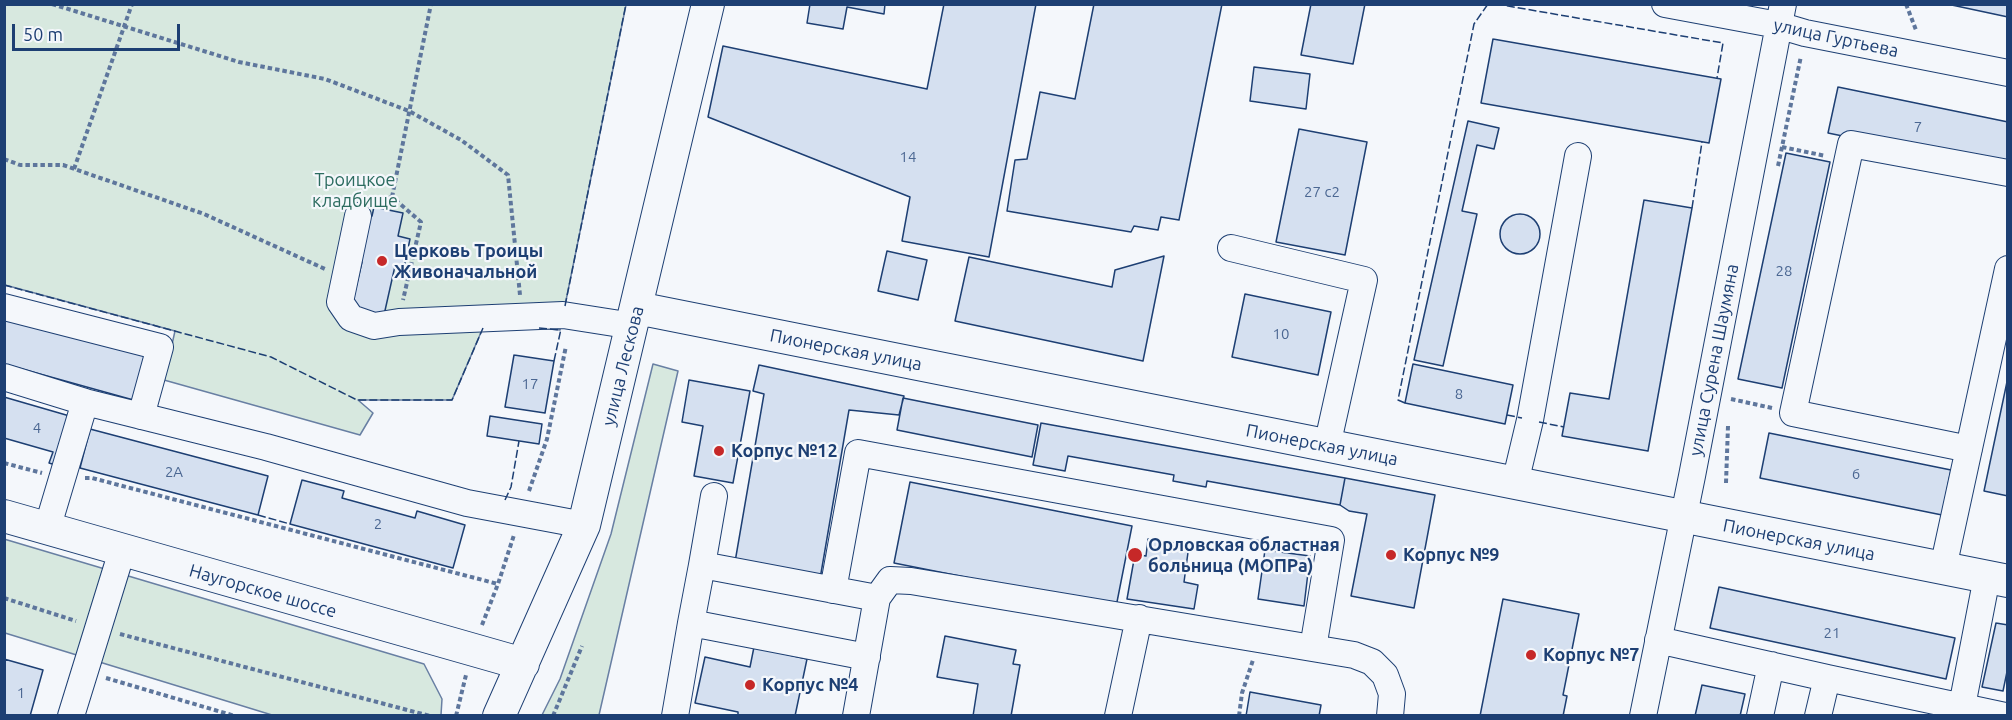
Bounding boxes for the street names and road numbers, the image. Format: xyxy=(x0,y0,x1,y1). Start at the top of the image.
street label: улица Гуртьева xyxy=(1772,14,1900,62)
street label: улица Сурена Шаумяна xyxy=(1685,262,1743,458)
street label: улица Лескова xyxy=(598,304,648,428)
street label: Пионерская улица xyxy=(768,325,924,375)
street label: Пионерская улица xyxy=(1244,420,1400,470)
street label: Пионерская улица xyxy=(1721,515,1877,565)
street label: Наугорское шоссе xyxy=(187,560,339,622)

